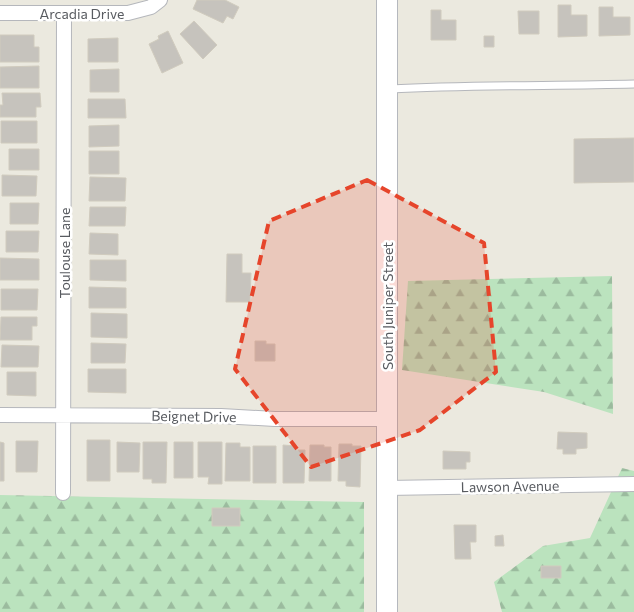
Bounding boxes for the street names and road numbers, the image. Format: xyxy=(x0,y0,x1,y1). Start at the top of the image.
street label: Arcadia Drive xyxy=(40,5,124,22)
street label: Toulouse Lane xyxy=(56,208,73,299)
street label: South Juniper Street xyxy=(379,242,396,370)
street label: Beignet Drive xyxy=(151,407,237,425)
street label: Lawson Avenue xyxy=(461,477,559,495)

